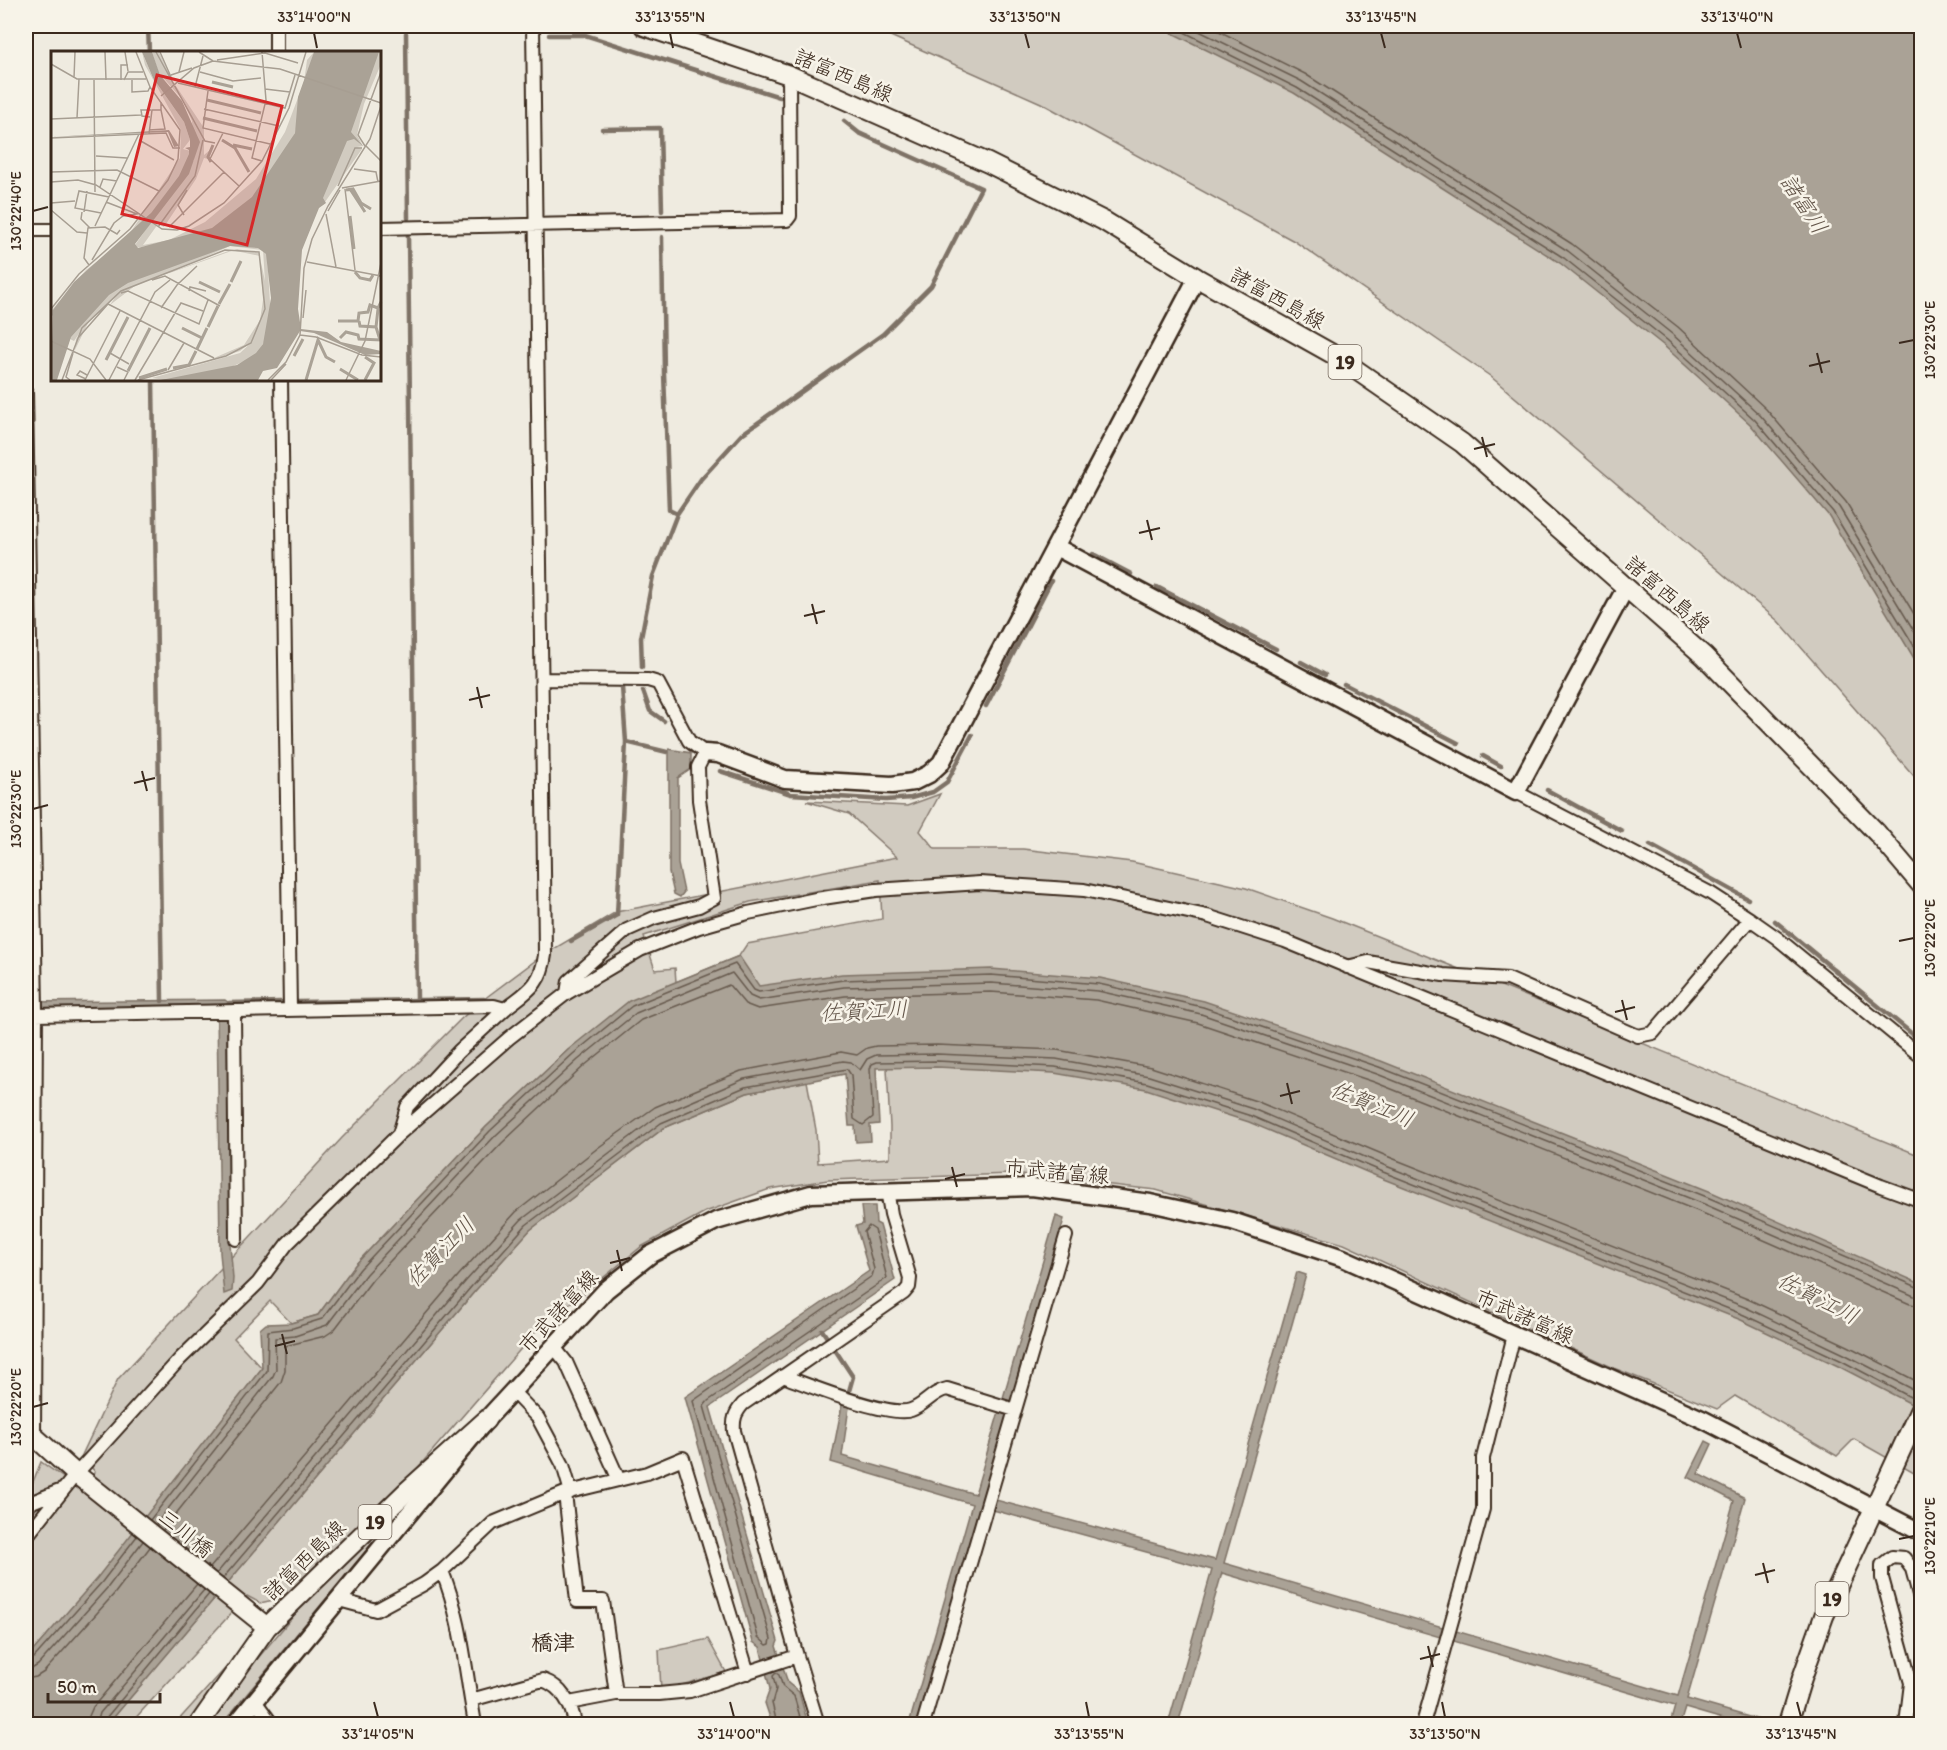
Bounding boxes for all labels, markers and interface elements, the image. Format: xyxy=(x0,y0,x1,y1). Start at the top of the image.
text: 33°14'00"N xyxy=(277,8,351,26)
text: 33°13'55"N xyxy=(635,8,705,26)
text: 33°13'50"N xyxy=(989,8,1061,26)
text: 33°13'45"N xyxy=(1345,8,1417,26)
text: 33°13'40"N xyxy=(1701,8,1773,26)
street label: 諸富西島線 xyxy=(791,43,897,107)
inset map xyxy=(51,51,381,381)
water label: 諸富川 xyxy=(1775,169,1833,239)
text: 130°22'40"E xyxy=(7,171,25,251)
street label: 諸富西島線 xyxy=(1226,262,1330,334)
text: 130°22'30"E xyxy=(1921,301,1939,379)
road number: 19 xyxy=(1328,345,1362,379)
street label: 諸富西島線 xyxy=(1620,550,1716,638)
text: 130°22'30"E xyxy=(7,770,25,848)
text: 130°22'20"E xyxy=(1921,899,1939,977)
water label: 佐賀江川 xyxy=(819,995,909,1027)
water label: 佐賀江川 xyxy=(1326,1075,1418,1133)
street label: 市武諸富線 xyxy=(1004,1154,1110,1188)
water label: 佐賀江川 xyxy=(400,1211,480,1293)
street label: 市武諸富線 xyxy=(513,1264,603,1358)
water label: 佐賀江川 xyxy=(1773,1266,1863,1330)
street label: 市武諸富線 xyxy=(1472,1283,1578,1349)
text: 130°22'20"E xyxy=(7,1368,25,1446)
text: 130°22'10"E xyxy=(1921,1497,1939,1575)
street label: 三川橋 xyxy=(154,1503,218,1563)
road number: 19 xyxy=(358,1505,392,1539)
street label: 諸富西島線 xyxy=(258,1515,350,1605)
road number: 19 xyxy=(1816,1582,1848,1616)
district label: 橋津 xyxy=(531,1629,575,1656)
scale bar xyxy=(48,1666,160,1704)
text: 50 m xyxy=(57,1676,97,1698)
text: 33°14'05"N xyxy=(342,1725,414,1743)
text: 33°14'00"N xyxy=(697,1725,771,1743)
text: 33°13'55"N xyxy=(1054,1725,1124,1743)
text: 33°13'50"N xyxy=(1409,1725,1481,1743)
text: 33°13'45"N xyxy=(1765,1725,1837,1743)

